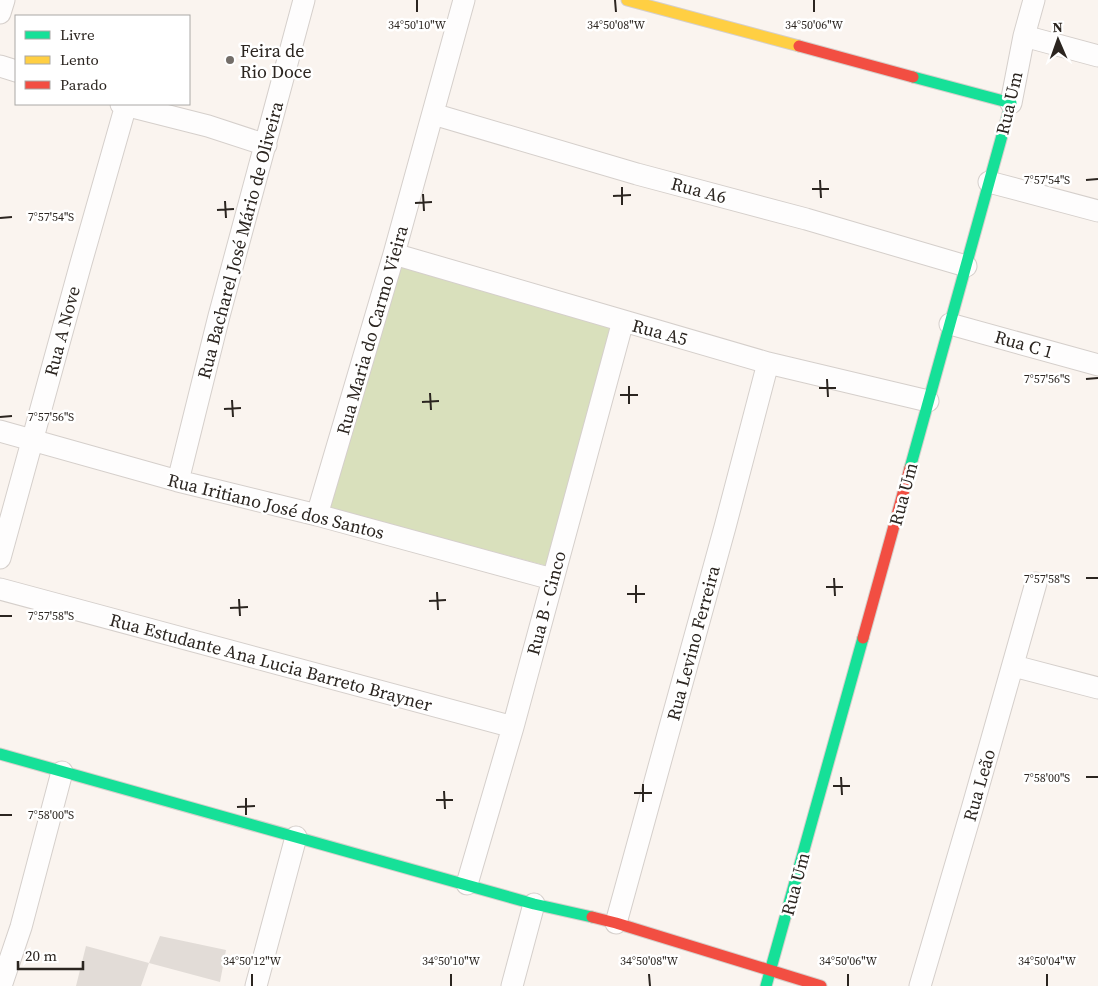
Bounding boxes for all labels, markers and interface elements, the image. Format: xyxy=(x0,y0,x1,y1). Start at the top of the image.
legend xyxy=(15,15,190,105)
north arrow xyxy=(1033,15,1083,65)
text: 34°50'10"W xyxy=(388,17,446,33)
text: 34°50'08"W xyxy=(587,17,645,33)
text: 34°50'06"W xyxy=(785,17,843,33)
text: N xyxy=(1052,17,1063,37)
text: Livre xyxy=(60,24,95,45)
place label: Feira de Rio Doce xyxy=(240,38,312,84)
text: Lento xyxy=(60,49,99,70)
marker: Feira de Rio Doce xyxy=(224,54,236,66)
street label: Rua Um xyxy=(990,69,1028,137)
text: Parado xyxy=(60,74,107,95)
street label: Rua Bacharel José Mário de Oliveira xyxy=(191,98,289,382)
street label: Rua A6 xyxy=(669,171,729,209)
text: 7°57'54"S xyxy=(1024,172,1070,188)
text: 7°57'54"S xyxy=(28,209,74,225)
street label: Rua Maria do Carmo Vieira xyxy=(330,222,414,438)
street label: Rua A Nove xyxy=(38,283,86,379)
street label: Rua A5 xyxy=(630,313,690,351)
street label: Rua C 1 xyxy=(992,324,1056,364)
text: 7°57'56"S xyxy=(1024,371,1070,387)
text: 7°57'56"S xyxy=(28,409,74,425)
street label: Rua Um xyxy=(883,460,923,528)
street label: Rua Iritiano José dos Santos xyxy=(165,467,387,545)
street label: Rua B - Cinco xyxy=(520,548,572,658)
street label: Rua Levino Ferreira xyxy=(660,562,726,723)
text: 7°57'58"S xyxy=(1024,571,1070,587)
street label: Rua Estudante Ana Lucia Barreto Brayner xyxy=(107,607,435,717)
text: 7°57'58"S xyxy=(28,608,74,624)
street label: Rua Leão xyxy=(957,746,1001,824)
text: 7°58'00"S xyxy=(1024,770,1070,786)
text: 7°58'00"S xyxy=(28,807,74,823)
street label: Rua Um xyxy=(775,850,815,918)
scale bar xyxy=(18,938,82,970)
text: 20 m xyxy=(25,945,57,966)
text: 34°50'12"W xyxy=(223,953,281,969)
text: 34°50'10"W xyxy=(422,953,480,969)
text: 34°50'08"W xyxy=(620,953,678,969)
text: 34°50'06"W xyxy=(819,953,877,969)
text: 34°50'04"W xyxy=(1018,953,1076,969)

